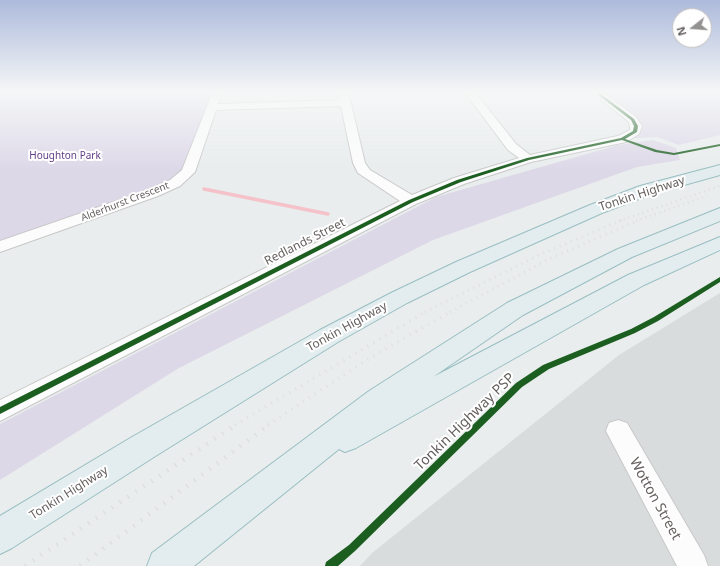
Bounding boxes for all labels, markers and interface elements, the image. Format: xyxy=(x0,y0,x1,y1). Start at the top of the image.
north arrow xyxy=(672,8,712,48)
text: N xyxy=(673,25,689,38)
park label: Houghton Park xyxy=(29,150,101,162)
street label: Tonkin Highway xyxy=(597,173,687,215)
street label: Alderhurst Crescent xyxy=(79,180,171,224)
street label: Redlands Street xyxy=(262,215,348,269)
street label: Tonkin Highway xyxy=(304,299,390,355)
street label: Tonkin Highway PSP xyxy=(411,370,519,474)
street label: Wotton Street xyxy=(626,455,684,543)
street label: Tonkin Highway xyxy=(27,463,111,523)

